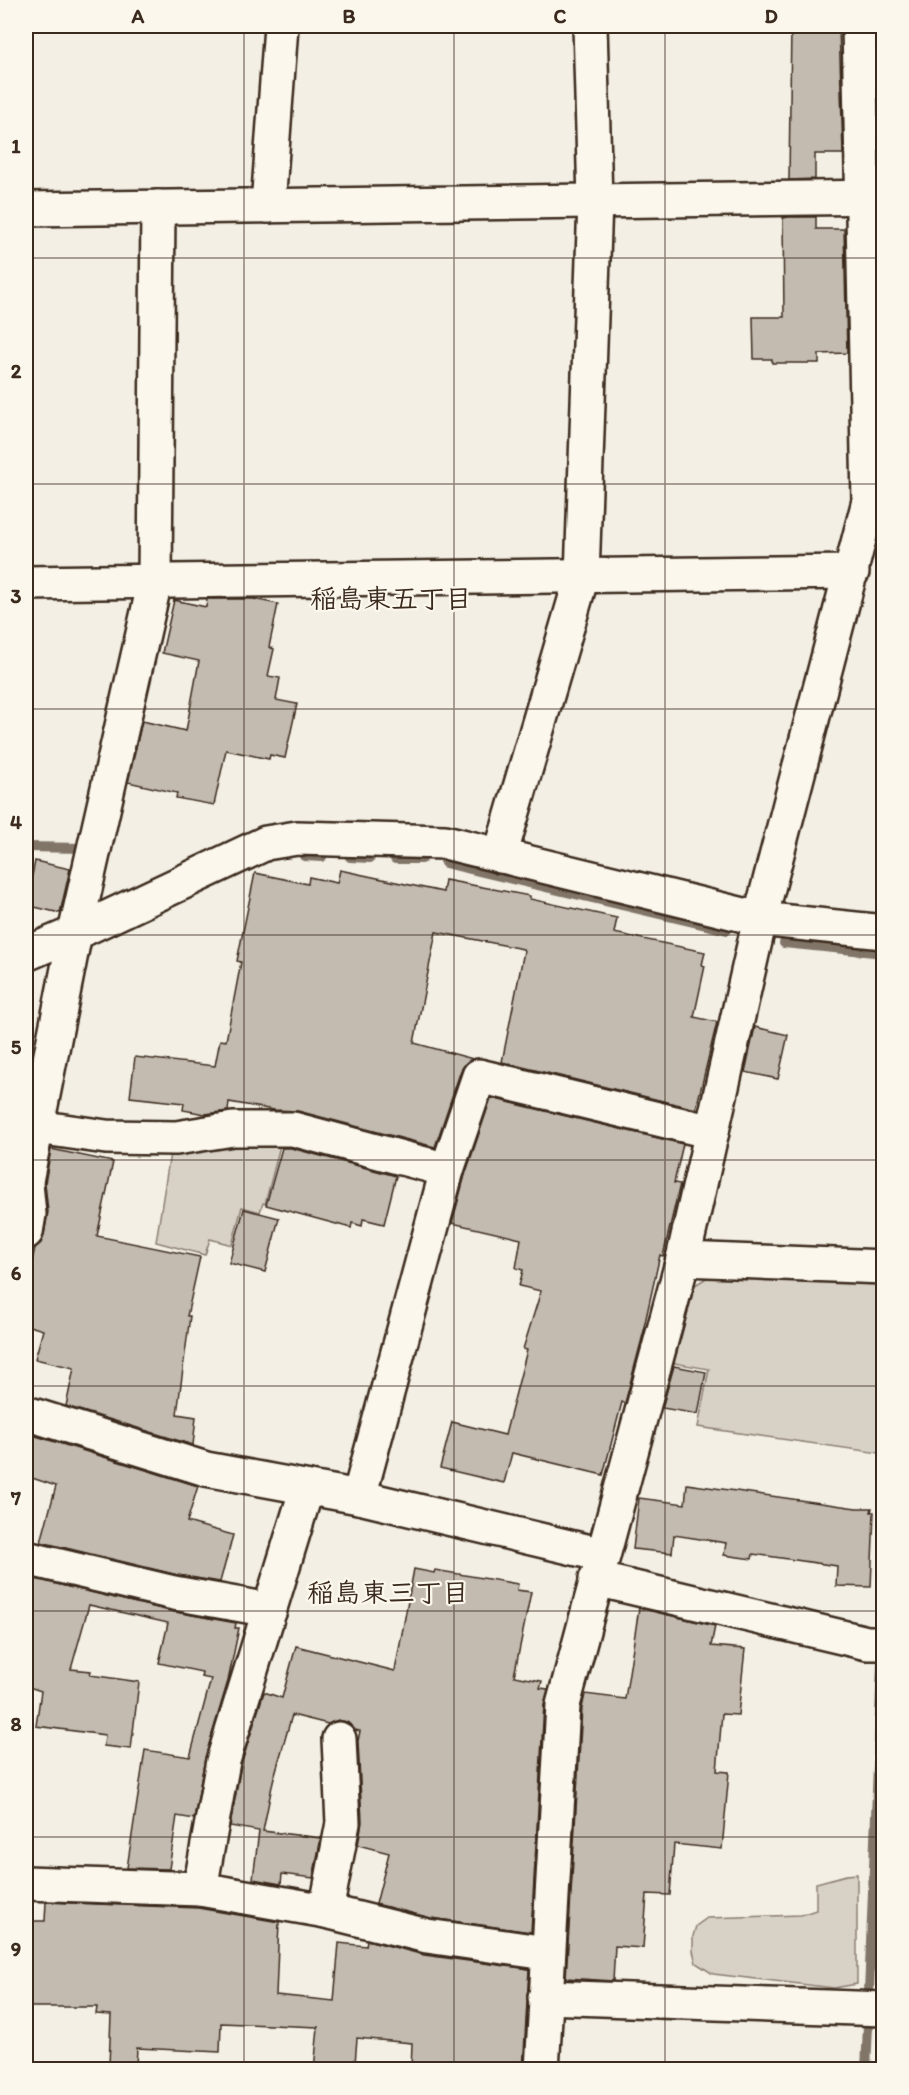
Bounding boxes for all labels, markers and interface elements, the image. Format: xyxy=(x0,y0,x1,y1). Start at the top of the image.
text: A xyxy=(131,4,145,28)
text: B xyxy=(343,4,356,28)
text: C xyxy=(554,4,567,28)
text: D xyxy=(764,4,778,28)
text: 1 xyxy=(11,134,21,158)
text: 2 xyxy=(11,359,22,383)
district label: 稲島東五丁目 xyxy=(310,582,472,615)
text: 3 xyxy=(11,584,22,608)
text: 4 xyxy=(10,810,22,834)
text: 5 xyxy=(11,1035,22,1059)
text: 6 xyxy=(11,1261,22,1285)
text: 7 xyxy=(10,1486,21,1510)
district label: 稲島東三丁目 xyxy=(307,1576,469,1609)
text: 8 xyxy=(11,1712,22,1736)
text: 9 xyxy=(11,1937,21,1961)

